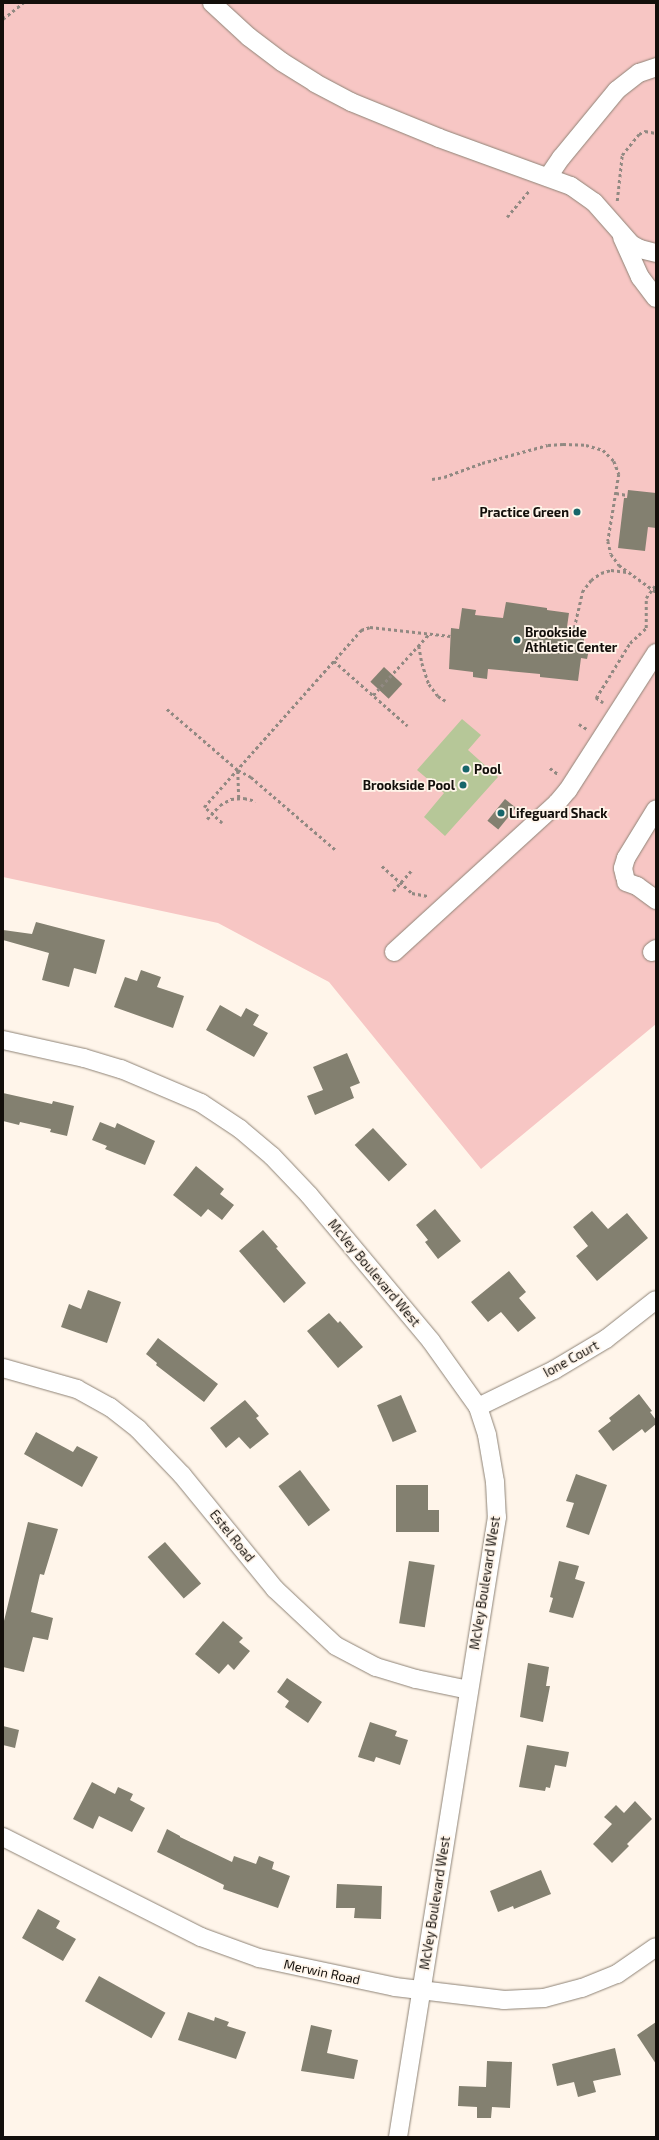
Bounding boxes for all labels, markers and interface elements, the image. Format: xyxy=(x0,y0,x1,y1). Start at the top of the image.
place label: Practice Green xyxy=(479,504,569,520)
marker: Practice Green xyxy=(572,507,582,517)
place label: Brookside Athletic Center xyxy=(525,625,617,656)
marker: Brookside Athletic Center xyxy=(512,635,522,645)
place label: Pool xyxy=(474,761,502,777)
marker: Pool xyxy=(461,764,471,774)
place label: Brookside Pool xyxy=(363,777,455,793)
marker: Brookside Pool xyxy=(458,780,468,790)
place label: Lifeguard Shack xyxy=(509,805,608,821)
marker: Lifeguard Shack xyxy=(496,808,506,818)
street label: McVey Boulevard West xyxy=(324,1216,424,1330)
street label: Ione Court xyxy=(541,1337,601,1381)
street label: Estel Road xyxy=(206,1507,258,1565)
street label: McVey Boulevard West xyxy=(467,1515,503,1651)
street label: McVey Boulevard West xyxy=(417,1835,453,1971)
street label: Merwin Road xyxy=(282,1956,362,1988)

